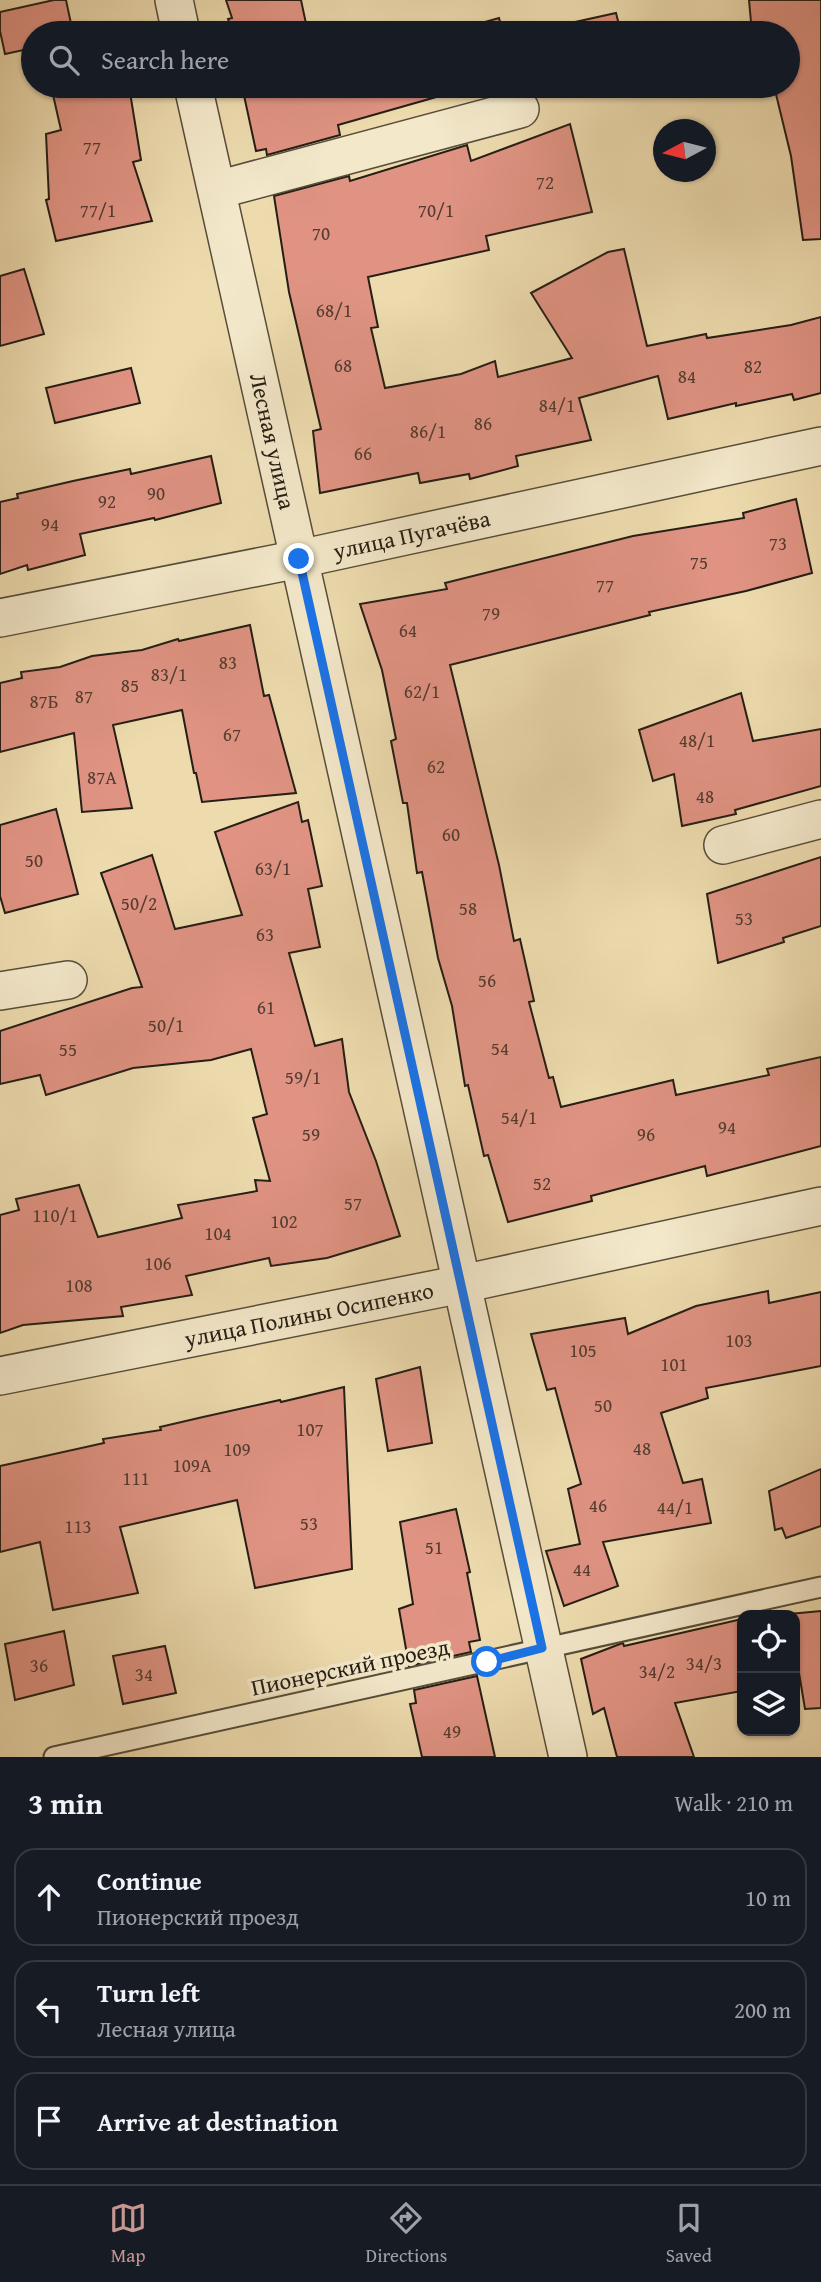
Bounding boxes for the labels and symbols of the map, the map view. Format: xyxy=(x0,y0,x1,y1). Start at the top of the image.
north arrow xyxy=(653,119,716,182)
house number: 77 xyxy=(83,133,101,161)
house number: 72 xyxy=(536,168,554,196)
house number: 77/1 xyxy=(80,196,116,224)
house number: 70/1 xyxy=(418,196,454,224)
house number: 70 xyxy=(312,219,330,247)
house number: 68/1 xyxy=(316,296,352,324)
house number: 68 xyxy=(334,351,352,379)
house number: 82 xyxy=(744,352,762,380)
house number: 84 xyxy=(678,362,696,390)
street label: Лесная улица xyxy=(242,370,304,512)
house number: 84/1 xyxy=(539,391,575,419)
house number: 86 xyxy=(474,409,492,437)
house number: 86/1 xyxy=(410,417,446,445)
house number: 66 xyxy=(354,439,372,467)
house number: 90 xyxy=(147,479,165,507)
house number: 92 xyxy=(98,487,116,515)
street label: улица Пугачёва xyxy=(329,501,493,567)
house number: 94 xyxy=(41,510,59,538)
house number: 73 xyxy=(769,529,787,557)
route end xyxy=(283,543,314,574)
house number: 75 xyxy=(690,548,708,576)
house number: 77 xyxy=(596,571,614,599)
house number: 79 xyxy=(482,599,500,627)
house number: 64 xyxy=(399,616,417,644)
house number: 83 xyxy=(219,648,237,676)
house number: 83/1 xyxy=(151,660,187,688)
house number: 85 xyxy=(121,671,139,699)
house number: 62/1 xyxy=(404,677,440,705)
house number: 87 xyxy=(75,682,93,710)
house number: 87Б xyxy=(29,687,59,715)
house number: 67 xyxy=(223,720,241,748)
house number: 48/1 xyxy=(679,726,715,754)
house number: 62 xyxy=(427,752,445,780)
house number: 87А xyxy=(87,763,117,791)
house number: 48 xyxy=(696,782,714,810)
house number: 60 xyxy=(442,820,460,848)
house number: 50 xyxy=(25,846,43,874)
house number: 63/1 xyxy=(255,854,291,882)
house number: 50/2 xyxy=(121,889,157,917)
house number: 58 xyxy=(459,894,477,922)
house number: 53 xyxy=(735,904,753,932)
house number: 63 xyxy=(256,920,274,948)
house number: 56 xyxy=(478,966,496,994)
house number: 61 xyxy=(257,993,275,1021)
house number: 50/1 xyxy=(148,1011,184,1039)
house number: 54 xyxy=(491,1034,509,1062)
house number: 55 xyxy=(59,1035,77,1063)
house number: 59/1 xyxy=(285,1063,321,1091)
house number: 54/1 xyxy=(501,1103,537,1131)
house number: 94 xyxy=(718,1113,736,1141)
house number: 59 xyxy=(302,1120,320,1148)
house number: 96 xyxy=(637,1120,655,1148)
house number: 52 xyxy=(533,1169,551,1197)
house number: 57 xyxy=(344,1189,362,1217)
house number: 110/1 xyxy=(32,1201,78,1229)
house number: 102 xyxy=(270,1207,298,1235)
house number: 104 xyxy=(204,1219,232,1247)
house number: 106 xyxy=(144,1249,172,1277)
house number: 108 xyxy=(65,1271,93,1299)
street label: улица Полины Осипенко xyxy=(180,1273,436,1355)
house number: 103 xyxy=(725,1326,753,1354)
house number: 105 xyxy=(569,1336,597,1364)
house number: 101 xyxy=(660,1350,688,1378)
house number: 50 xyxy=(594,1391,612,1419)
house number: 107 xyxy=(296,1415,324,1443)
house number: 48 xyxy=(633,1434,651,1462)
house number: 109 xyxy=(223,1435,251,1463)
house number: 109А xyxy=(173,1451,212,1479)
house number: 111 xyxy=(122,1464,150,1492)
house number: 46 xyxy=(589,1491,607,1519)
house number: 44/1 xyxy=(657,1493,693,1521)
house number: 53 xyxy=(300,1509,318,1537)
house number: 113 xyxy=(64,1512,92,1540)
house number: 51 xyxy=(425,1533,443,1561)
house number: 44 xyxy=(573,1555,591,1583)
street label: Пионерский проезд xyxy=(248,1629,453,1704)
route start xyxy=(471,1646,502,1677)
house number: 34/3 xyxy=(686,1649,722,1677)
house number: 36 xyxy=(30,1651,48,1679)
house number: 34/2 xyxy=(639,1657,675,1685)
house number: 34 xyxy=(135,1660,153,1688)
house number: 49 xyxy=(443,1717,461,1745)

